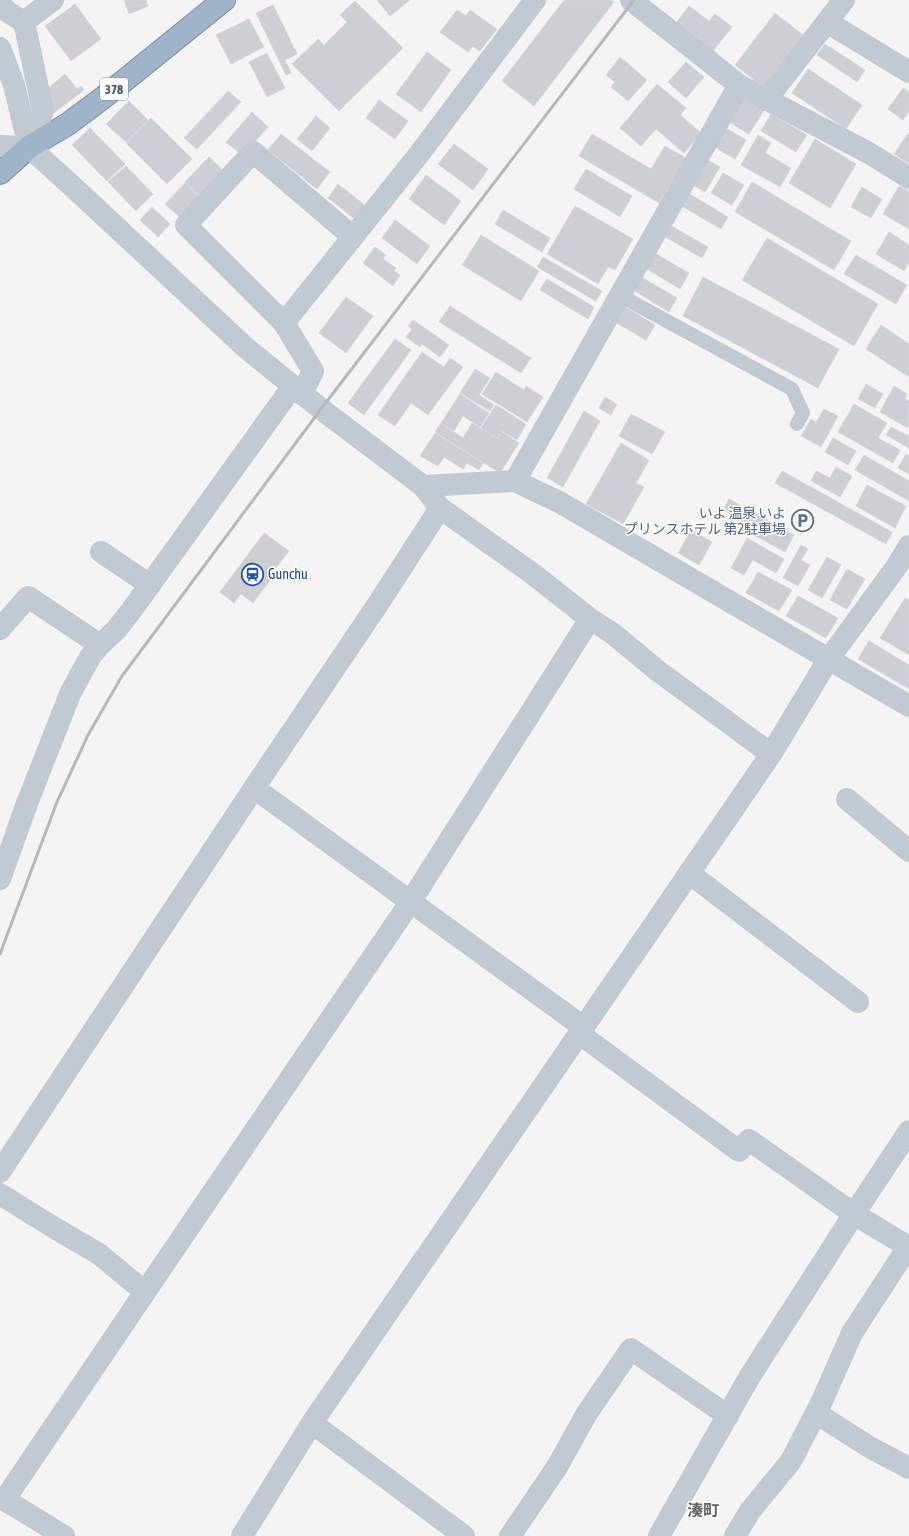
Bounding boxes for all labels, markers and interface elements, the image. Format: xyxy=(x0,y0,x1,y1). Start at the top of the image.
road number: 378 xyxy=(100,78,128,100)
place label: いよ 温泉 いよ プリンスホテル 第2駐車場 xyxy=(624,505,786,537)
parking icon: いよ 温泉 いよ プリンスホテル 第2駐車場 xyxy=(789,508,815,534)
station icon: Gunchu xyxy=(240,561,266,587)
place label: Gunchu xyxy=(268,566,308,582)
district label: 湊町 xyxy=(687,1501,719,1519)

